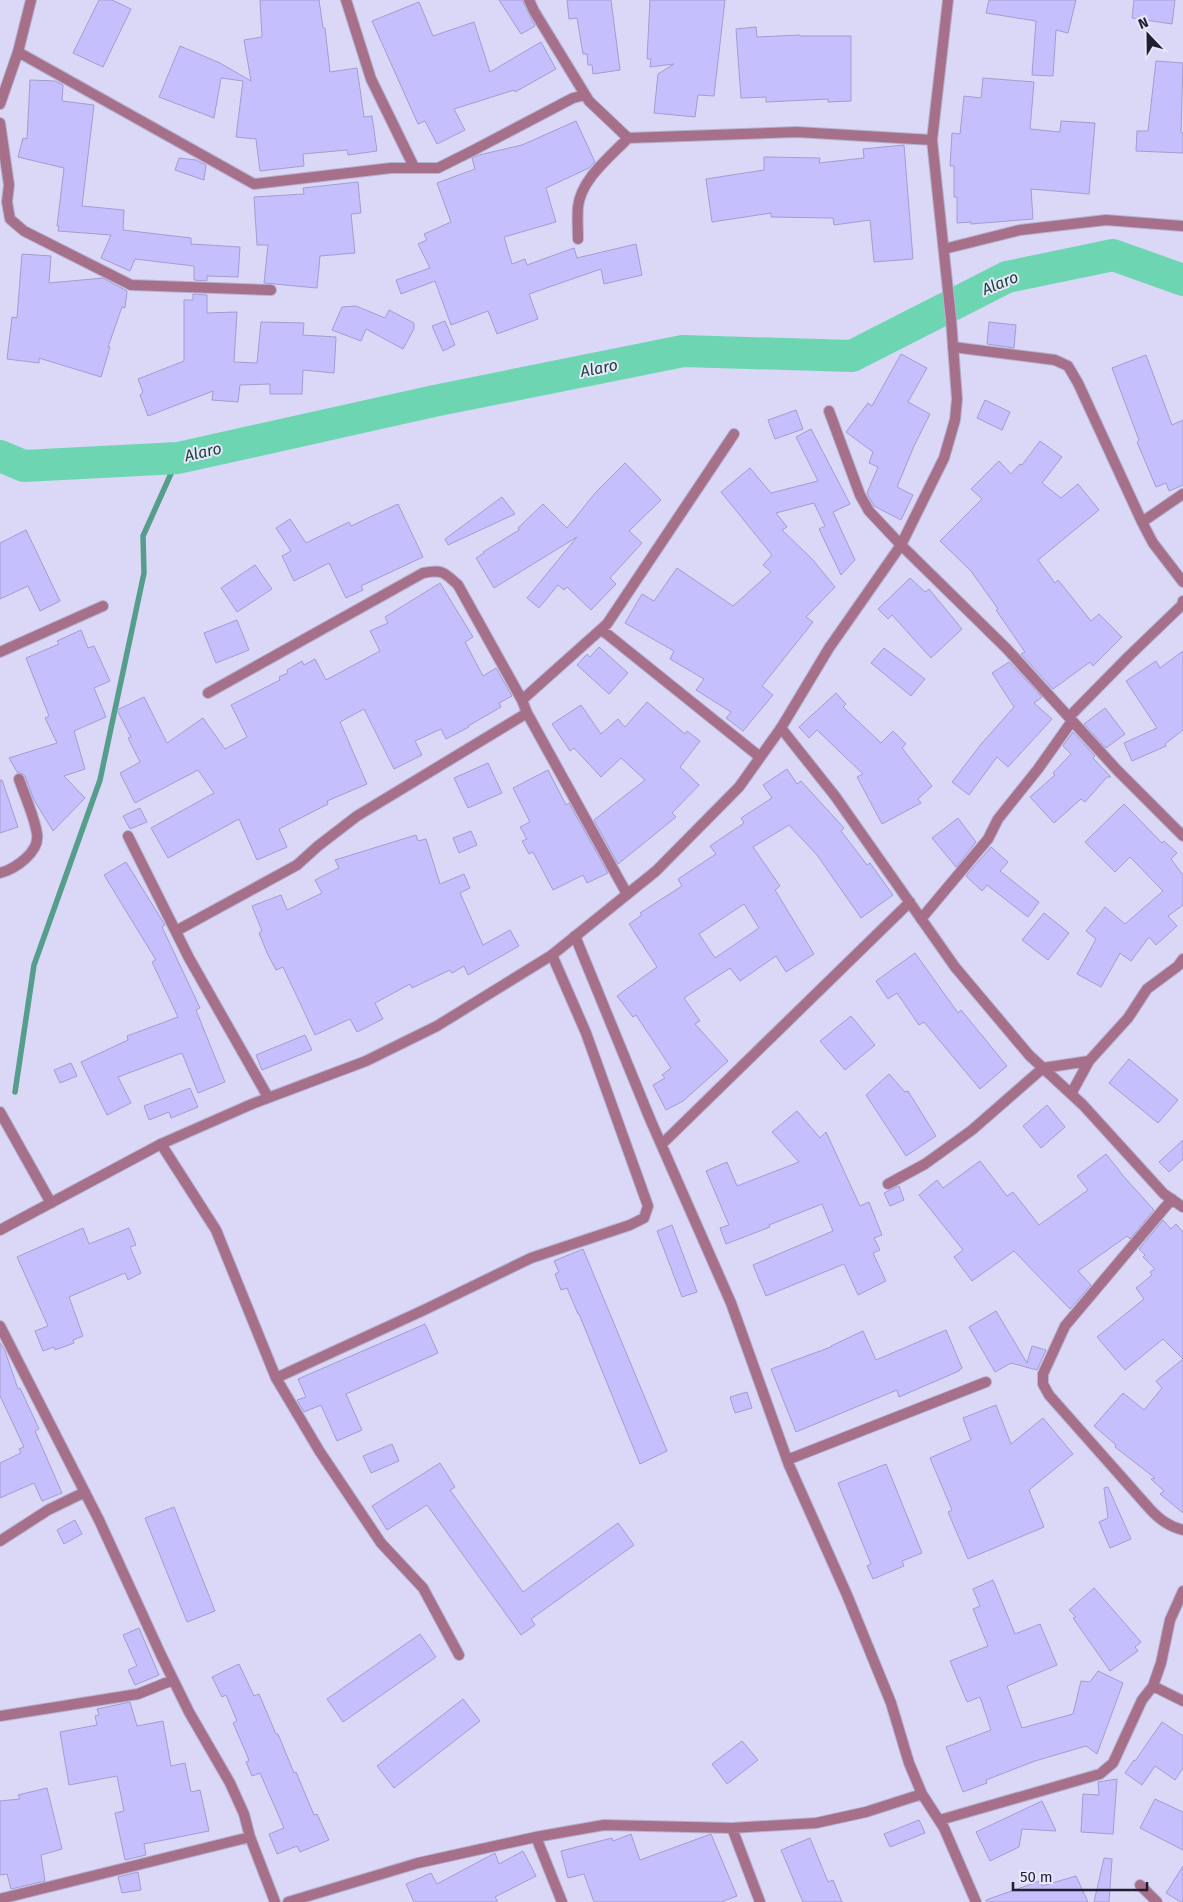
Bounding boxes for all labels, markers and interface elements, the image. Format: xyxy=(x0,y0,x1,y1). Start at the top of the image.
north arrow xyxy=(1123,10,1173,60)
text: N xyxy=(1136,14,1151,33)
water label: Alaro xyxy=(978,267,1021,299)
water label: Alaro xyxy=(578,355,619,381)
water label: Alaro xyxy=(182,439,223,466)
scale bar xyxy=(1013,1860,1147,1892)
text: 50 m xyxy=(1020,1868,1053,1886)

